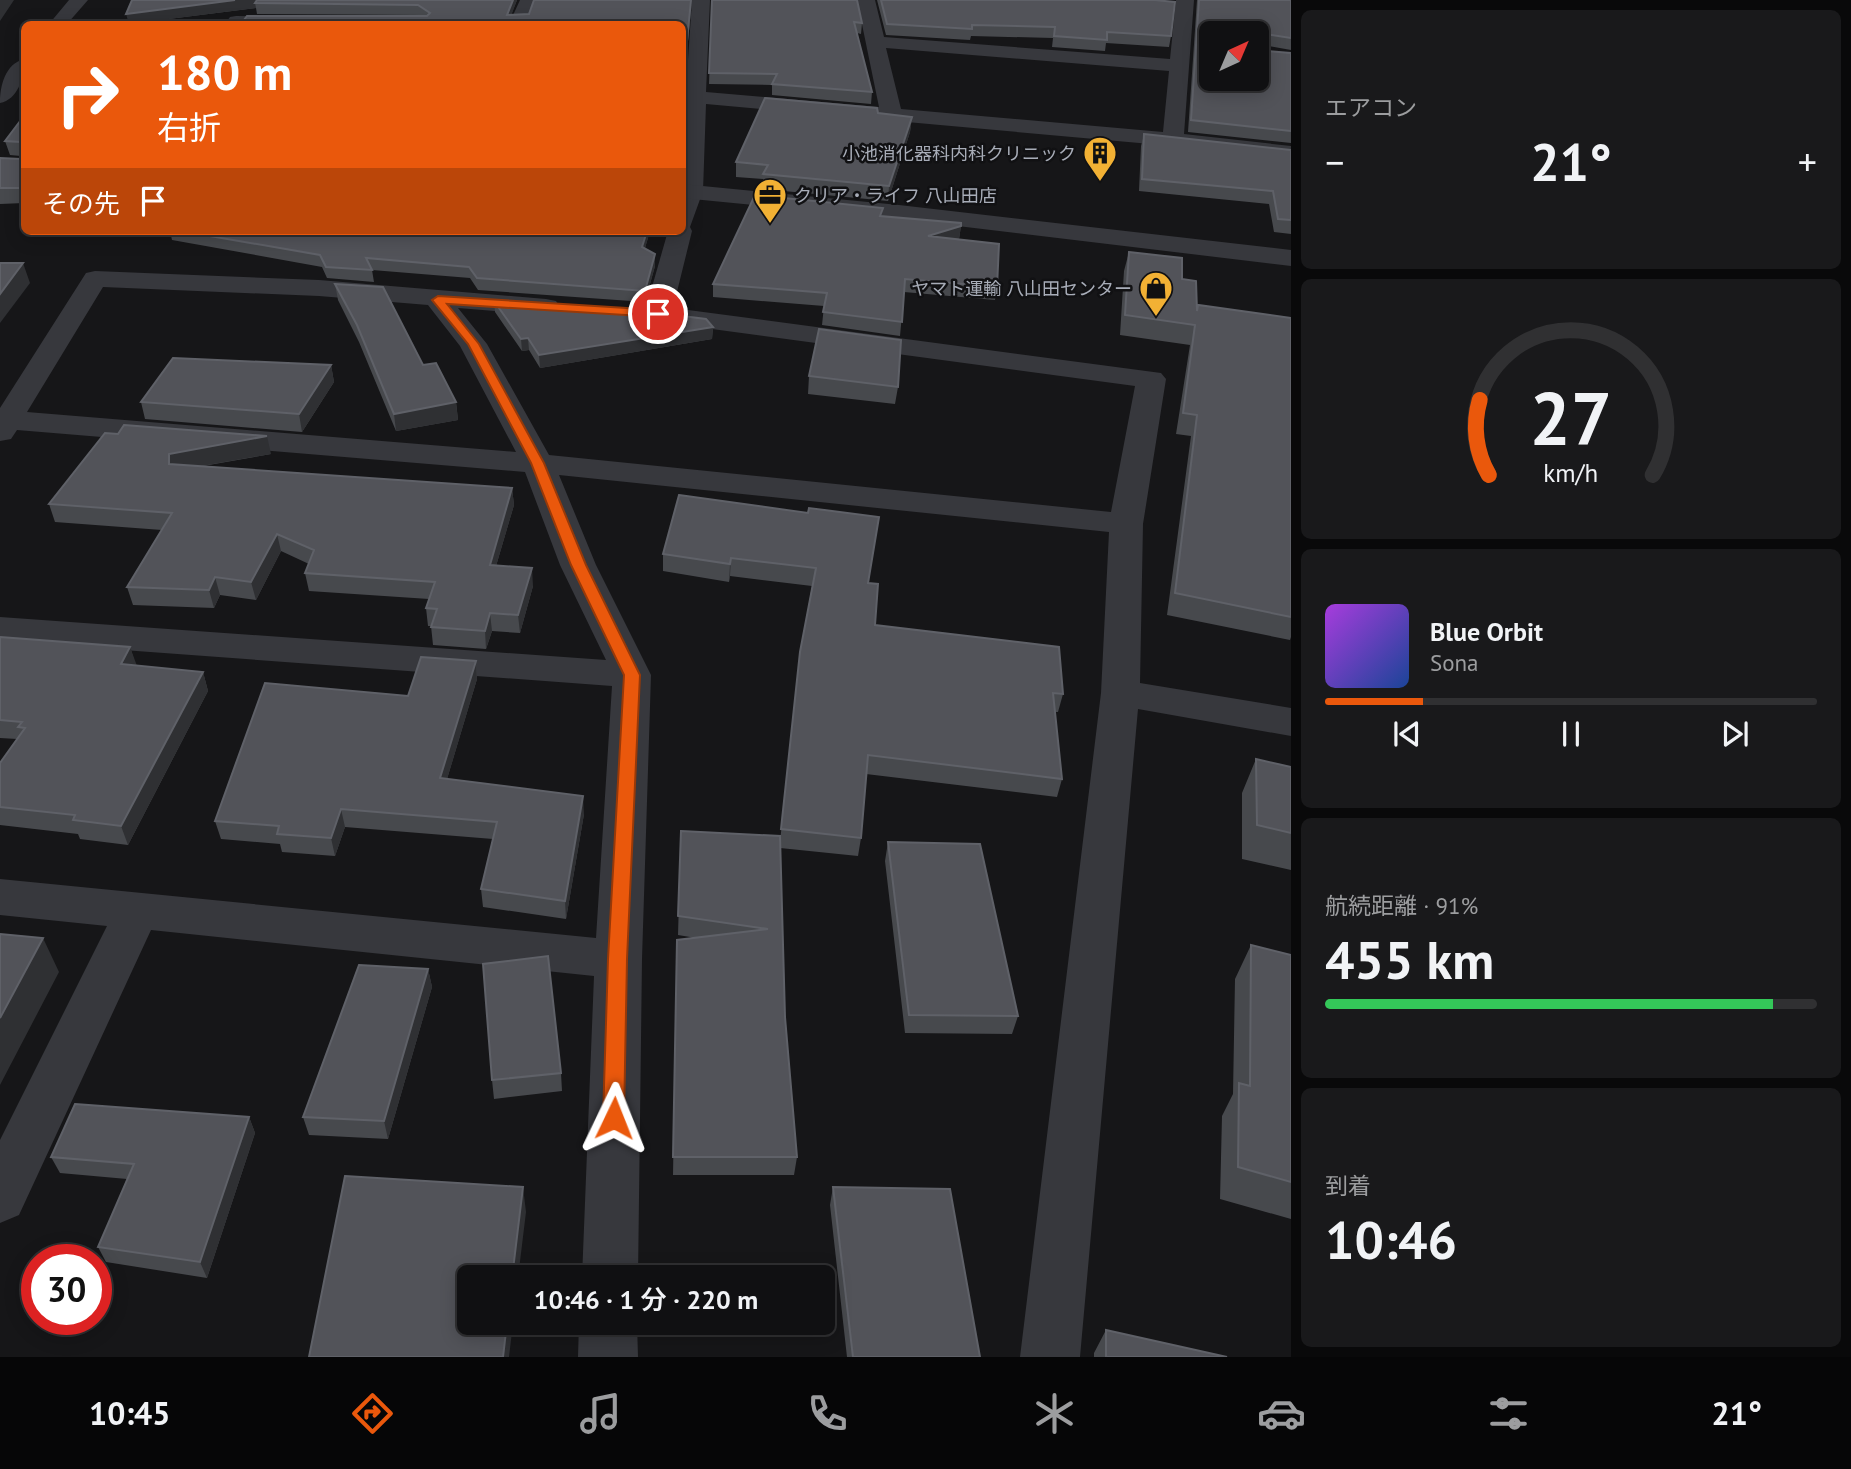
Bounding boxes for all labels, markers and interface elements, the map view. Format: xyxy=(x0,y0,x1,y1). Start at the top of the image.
north arrow xyxy=(1199,21,1269,91)
map controls xyxy=(1199,21,1269,91)
text: 180 m xyxy=(157,40,292,104)
icon: right xyxy=(42,49,133,140)
text: エアコン xyxy=(1325,93,1417,122)
text: 右折 xyxy=(157,106,221,148)
text: 21° xyxy=(1530,128,1612,195)
building icon: 小池消化器科内科クリニック xyxy=(1081,134,1119,183)
text: − xyxy=(1325,137,1344,186)
text: + xyxy=(1798,137,1817,186)
place label: 小池消化器科内科クリニック xyxy=(842,142,1076,165)
office icon: クリア・ライフ 八山田店 xyxy=(751,176,789,225)
icon: arrive xyxy=(134,182,172,220)
place label: クリア・ライフ 八山田店 xyxy=(794,184,997,207)
text: その先 xyxy=(42,187,120,220)
shop icon: ヤマト運輸 八山田センター xyxy=(1137,269,1175,318)
place label: ヤマト運輸 八山田センター xyxy=(911,277,1132,300)
pin xyxy=(628,284,688,344)
icon: arrive xyxy=(639,295,677,333)
text: 27 xyxy=(1530,372,1612,466)
text: km/h xyxy=(1544,457,1598,489)
text: Blue Orbit xyxy=(1430,615,1543,648)
text: Sona xyxy=(1430,648,1479,677)
icon: previous xyxy=(1388,715,1426,753)
icon: pause xyxy=(1552,715,1590,753)
icon: next xyxy=(1716,715,1754,753)
text: 航続距離 · 91% xyxy=(1325,891,1478,920)
text: 455 km xyxy=(1325,926,1494,993)
position arrow xyxy=(577,1081,651,1155)
text: 到着 xyxy=(1325,1171,1371,1200)
text: 10:46 xyxy=(1325,1206,1457,1273)
speed limit sign: 30 xyxy=(21,1244,112,1335)
text: 10:46 · 1 分 · 220 m xyxy=(534,1283,758,1316)
icon: directions xyxy=(348,1389,397,1438)
icon: music xyxy=(576,1389,625,1438)
icon: phone xyxy=(803,1389,852,1438)
icon: climate xyxy=(1030,1389,1079,1438)
icon: car xyxy=(1257,1389,1306,1438)
icon: filters xyxy=(1484,1389,1533,1438)
text: 10:45 xyxy=(89,1392,170,1434)
text: 21° xyxy=(1712,1392,1762,1434)

